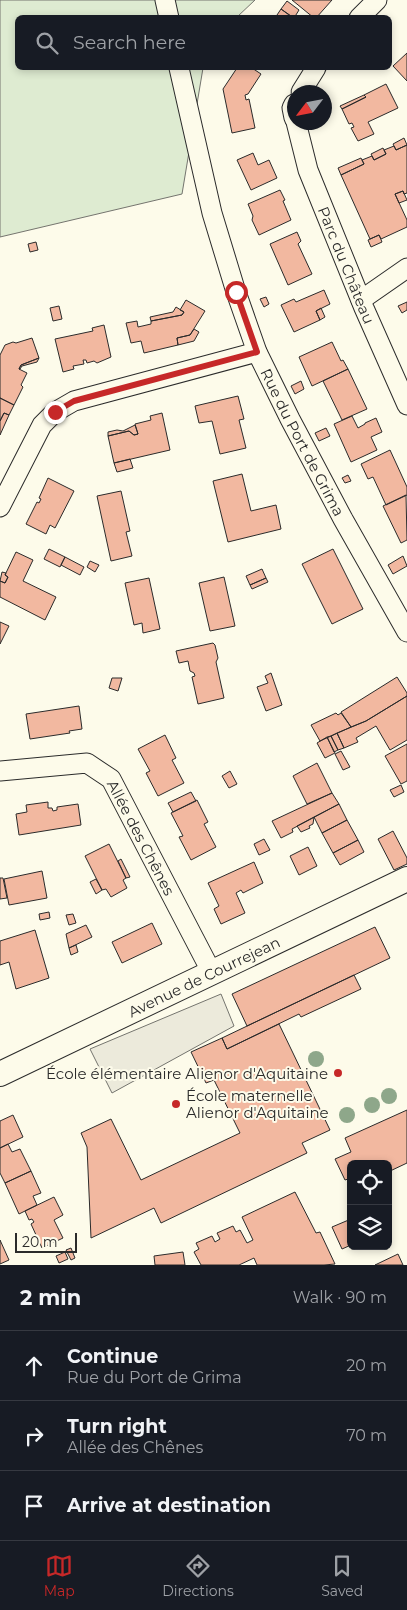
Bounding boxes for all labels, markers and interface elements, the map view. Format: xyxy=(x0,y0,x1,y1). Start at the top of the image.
search box xyxy=(15,15,392,70)
icon: search xyxy=(33,29,61,57)
text: Search here xyxy=(73,31,186,54)
north arrow xyxy=(287,85,332,130)
street label: Parc du Château xyxy=(314,203,379,327)
route start xyxy=(225,281,248,304)
street label: Rue du Port de Grima xyxy=(257,365,349,519)
route end xyxy=(44,401,67,424)
street label: Allée des Chênes xyxy=(103,776,179,898)
street label: Avenue de Courrejean xyxy=(125,932,283,1021)
place label: École élémentaire Alienor d'Aquitaine xyxy=(46,1064,328,1083)
marker: École élémentaire Alienor d'Aquitaine xyxy=(332,1067,344,1079)
place label: École maternelle Alienor d'Aquitaine xyxy=(186,1086,329,1122)
marker: École maternelle Alienor d'Aquitaine xyxy=(170,1098,182,1110)
map controls xyxy=(347,1160,392,1250)
button: locate xyxy=(347,1160,392,1205)
button: layers xyxy=(347,1205,392,1250)
scale bar xyxy=(15,1230,78,1253)
text: 20 m xyxy=(22,1233,58,1251)
text: 2 min xyxy=(20,1285,81,1310)
text: Walk · 90 m xyxy=(293,1288,387,1307)
text: Continue xyxy=(67,1345,158,1368)
icon: ahead xyxy=(20,1352,48,1380)
text: 20 m xyxy=(346,1356,387,1375)
text: Rue du Port de Grima xyxy=(67,1368,242,1387)
text: Turn right xyxy=(67,1415,167,1438)
icon: right xyxy=(20,1422,48,1450)
text: 70 m xyxy=(346,1426,387,1445)
text: Allée des Chênes xyxy=(67,1438,203,1457)
icon: arrive xyxy=(20,1492,48,1520)
text: Arrive at destination xyxy=(67,1494,271,1517)
tab: Map xyxy=(44,1552,75,1600)
tab: Directions xyxy=(162,1552,234,1600)
tab: Saved xyxy=(321,1552,363,1600)

